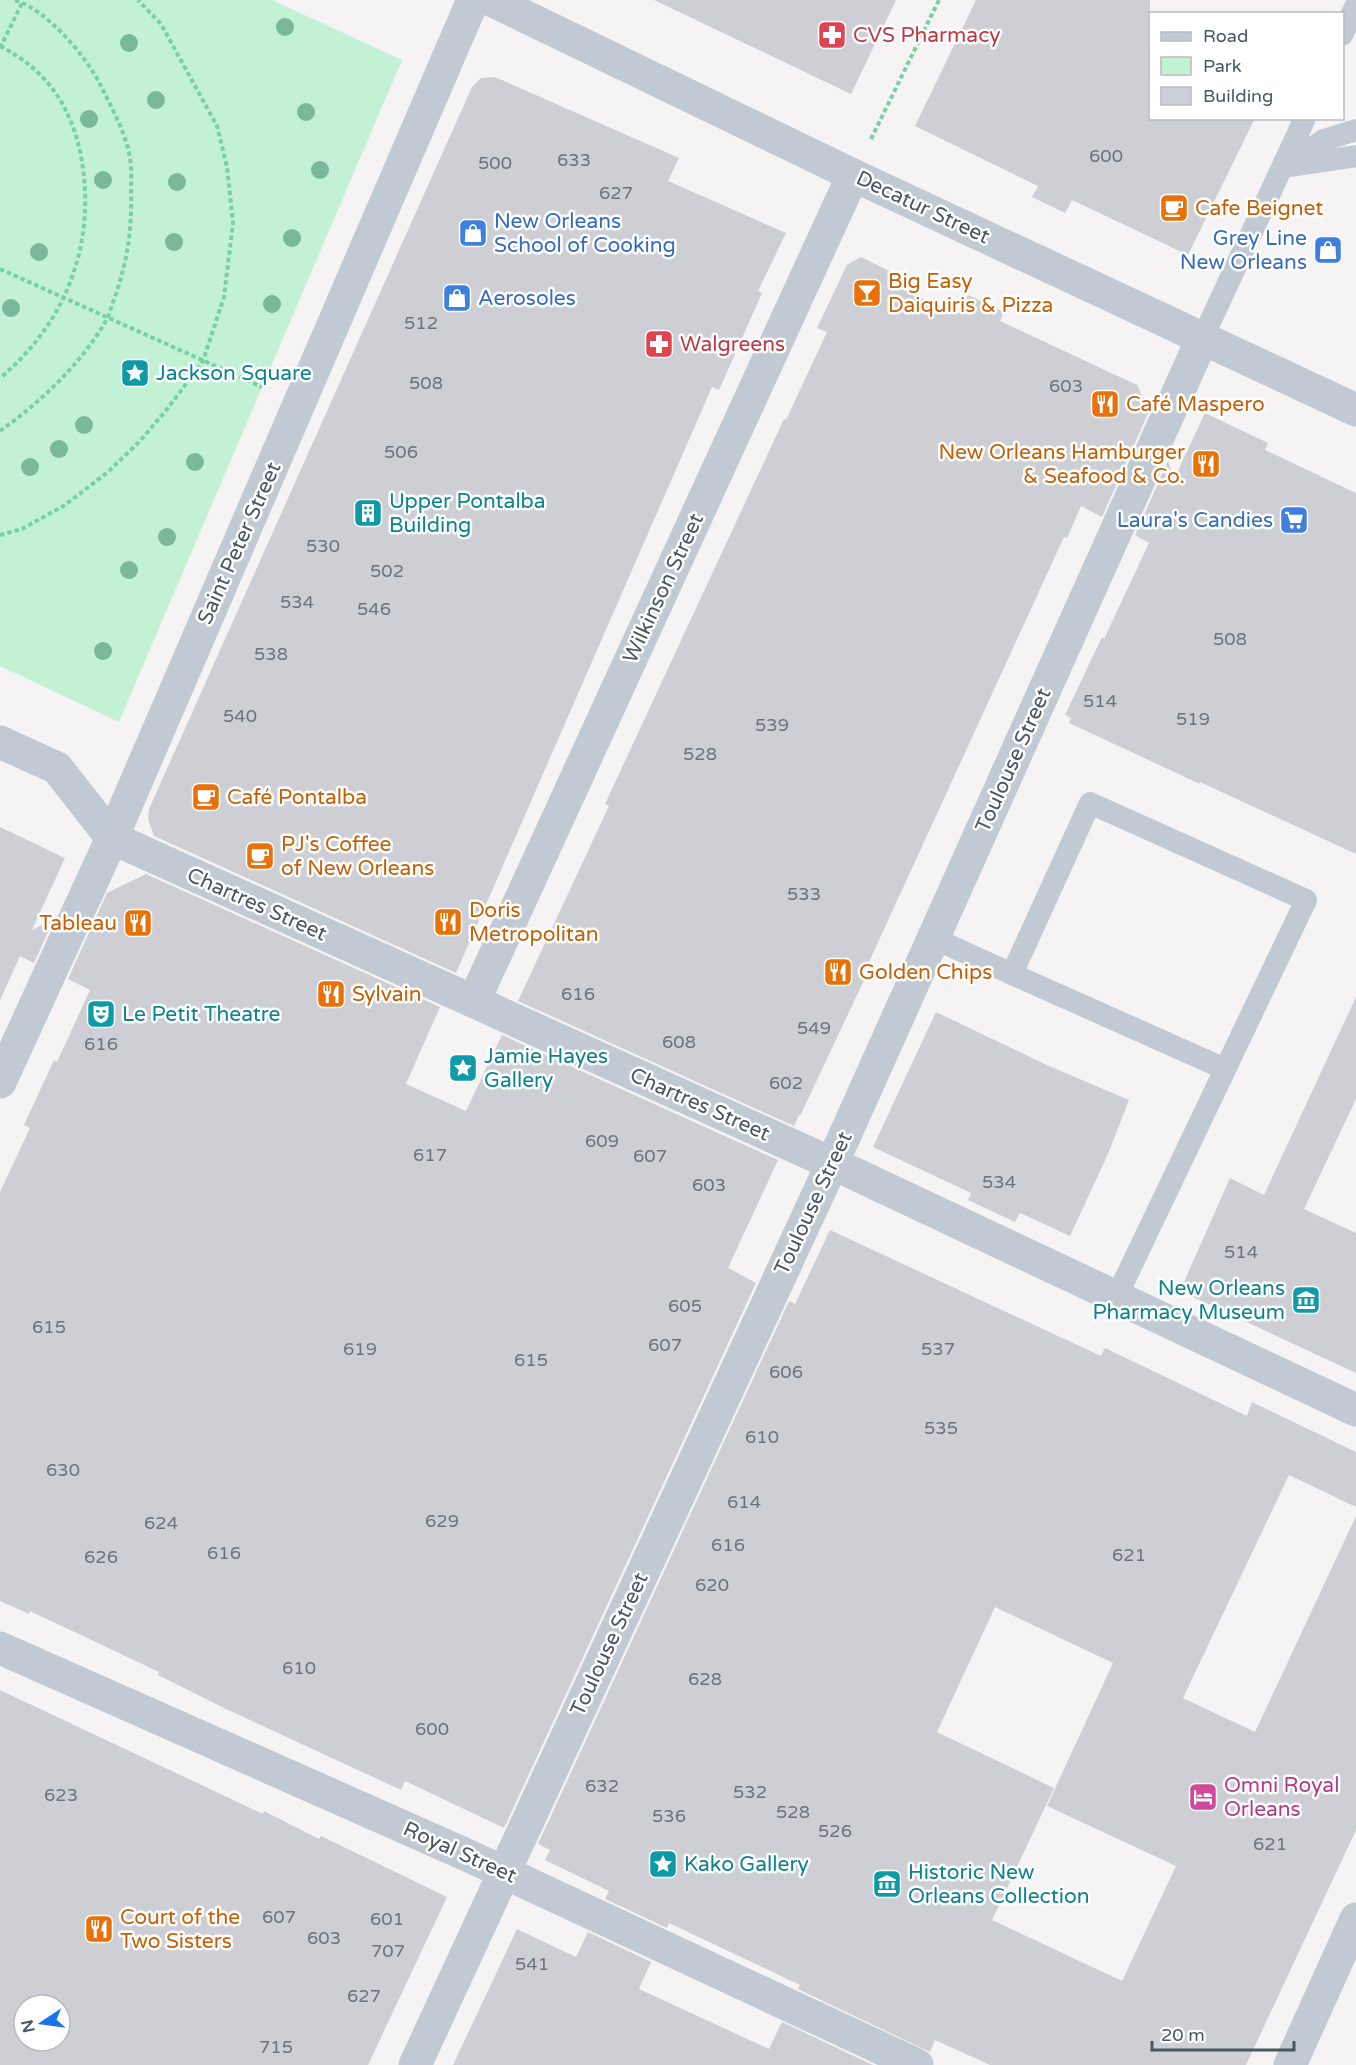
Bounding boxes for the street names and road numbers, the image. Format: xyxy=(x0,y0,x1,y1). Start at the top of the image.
street label: Decatur Street xyxy=(852,166,993,249)
street label: Saint Peter Street xyxy=(192,458,286,628)
street label: Wilkinson Street xyxy=(618,509,709,667)
street label: Toulouse Street xyxy=(970,684,1056,836)
street label: Chartres Street xyxy=(183,862,331,946)
street label: Chartres Street xyxy=(626,1062,774,1146)
street label: Toulouse Street xyxy=(769,1128,858,1279)
street label: Toulouse Street xyxy=(565,1569,654,1720)
street label: Royal Street xyxy=(399,1816,520,1889)

